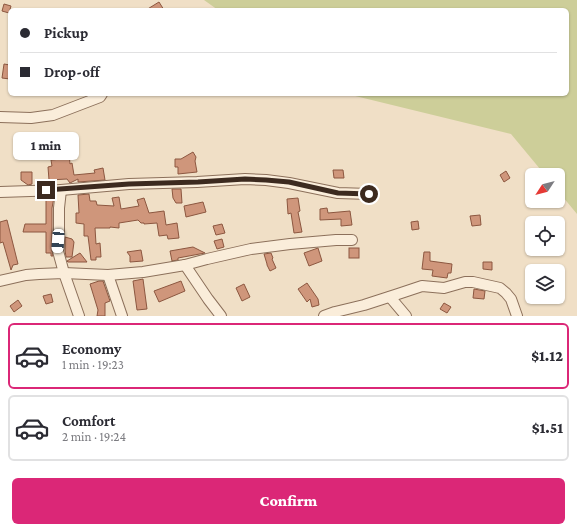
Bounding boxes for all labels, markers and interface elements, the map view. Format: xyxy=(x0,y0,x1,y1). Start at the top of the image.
text: Pickup xyxy=(44,25,88,41)
text: Drop-off xyxy=(44,64,100,80)
callout: 1 min xyxy=(13,132,79,160)
text: 1 min xyxy=(31,138,61,153)
north arrow xyxy=(525,168,565,208)
map controls xyxy=(525,168,565,304)
route end xyxy=(37,181,55,199)
route start xyxy=(360,185,378,203)
button: locate xyxy=(525,216,565,256)
car xyxy=(51,229,65,253)
button: layers xyxy=(525,264,565,304)
icon: car xyxy=(14,338,50,374)
text: Economy xyxy=(62,341,121,357)
text: $1.12 xyxy=(531,348,563,364)
text: 1 min · 19:23 xyxy=(62,357,124,372)
icon: car xyxy=(14,410,50,446)
text: Comfort xyxy=(62,413,116,429)
text: $1.51 xyxy=(532,420,563,436)
text: 2 min · 19:24 xyxy=(62,429,126,444)
button: Confirm xyxy=(12,478,565,524)

